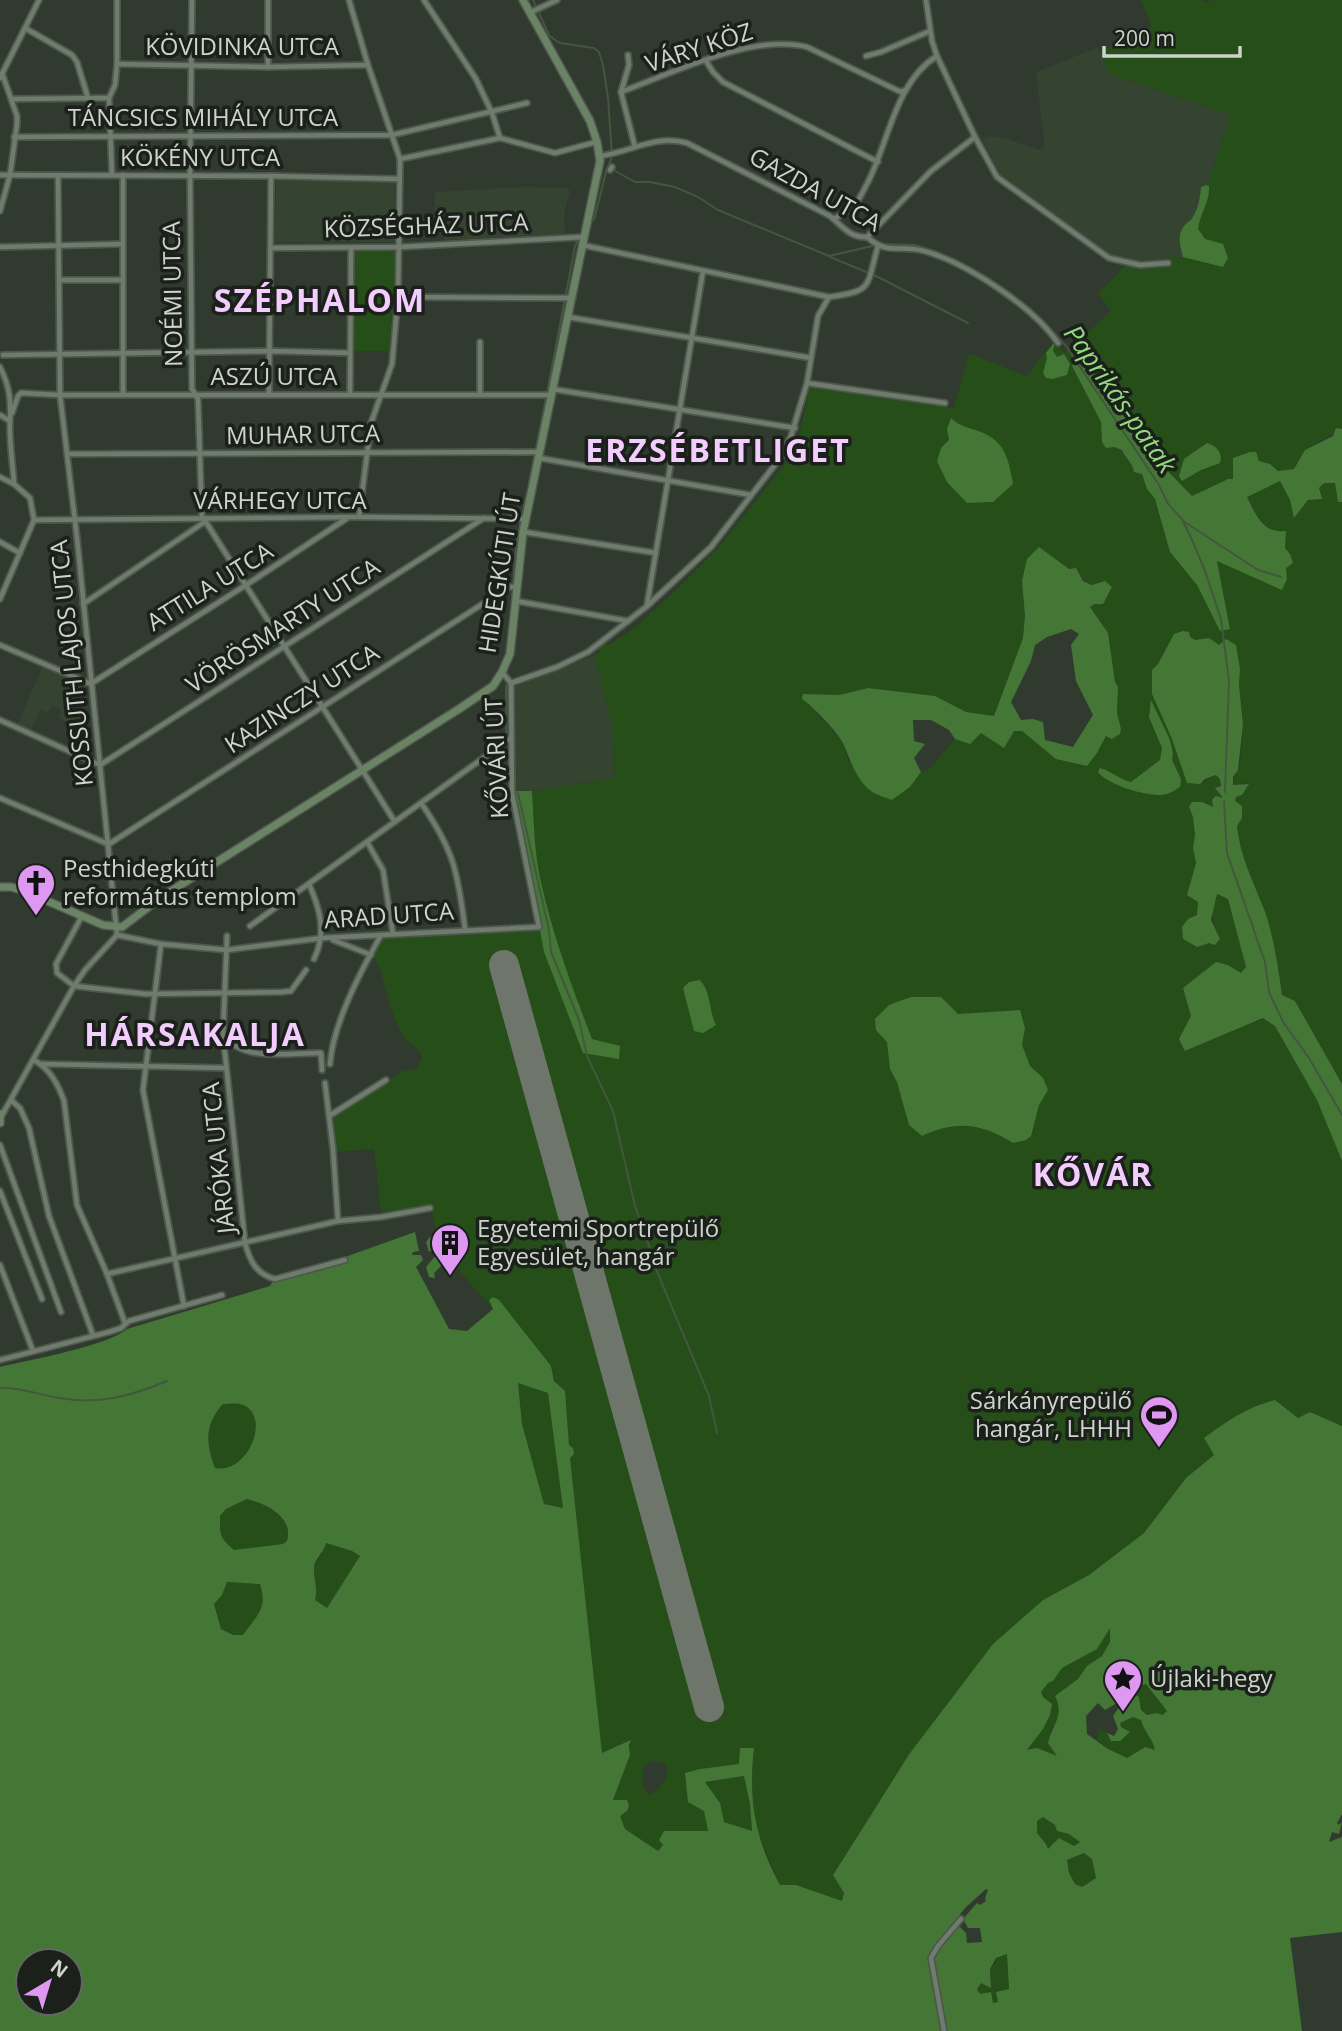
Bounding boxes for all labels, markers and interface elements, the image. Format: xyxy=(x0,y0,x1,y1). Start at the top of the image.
street label: VÁRY KÖZ xyxy=(641,14,756,79)
scale bar xyxy=(1104,14,1240,58)
text: 200 m xyxy=(1114,24,1175,52)
street label: KÖVIDINKA UTCA xyxy=(145,29,340,62)
street label: TÁNCSICS MIHÁLY UTCA xyxy=(68,100,339,133)
street label: GAZDA UTCA xyxy=(744,139,888,239)
street label: KÖKÉNY UTCA xyxy=(120,140,281,173)
street label: KÖZSÉGHÁZ UTCA xyxy=(323,204,530,245)
street label: NOÉMI UTCA xyxy=(154,220,189,367)
district label: SZÉPHALOM xyxy=(214,278,426,321)
water label: Paprikás-patak xyxy=(1056,317,1186,481)
street label: ASZÚ UTCA xyxy=(211,359,338,392)
street label: MUHAR UTCA xyxy=(226,416,381,451)
district label: ERZSÉBETLIGET xyxy=(585,428,851,471)
street label: VÁRHEGY UTCA xyxy=(193,483,368,516)
street label: HIDEGKÚTI ÚT xyxy=(470,490,527,655)
street label: ATTILA UTCA xyxy=(140,533,279,638)
street label: KOSSUTH LAJOS UTCA xyxy=(41,538,100,788)
street label: VÖRÖSMARTY UTCA xyxy=(179,549,386,700)
street label: KAZINCZY UTCA xyxy=(218,635,385,760)
street label: KŐVÁRI ÚT xyxy=(476,697,515,820)
place label: Pesthidegkúti református templom xyxy=(63,851,297,912)
church icon: Pesthidegkúti református templom xyxy=(15,862,57,917)
street label: ARAD UTCA xyxy=(323,893,456,935)
district label: HÁRSAKALJA xyxy=(84,1012,306,1055)
street label: JÁRÓKA UTCA xyxy=(193,1080,242,1238)
district label: KŐVÁR xyxy=(1033,1152,1153,1195)
place label: Egyetemi Sportrepülő Egyesület, hangár xyxy=(477,1211,719,1272)
building icon: Egyetemi Sportrepülő Egyesület, hangár xyxy=(429,1222,471,1277)
place label: Sárkányrepülő hangár, LHHH xyxy=(970,1383,1132,1444)
sports icon: Sárkányrepülő hangár, LHHH xyxy=(1138,1394,1180,1449)
place icon: Újlaki-hegy xyxy=(1102,1658,1144,1713)
place label: Újlaki-hegy xyxy=(1150,1661,1274,1694)
north arrow xyxy=(14,1947,84,2017)
text: N xyxy=(45,1954,74,1984)

